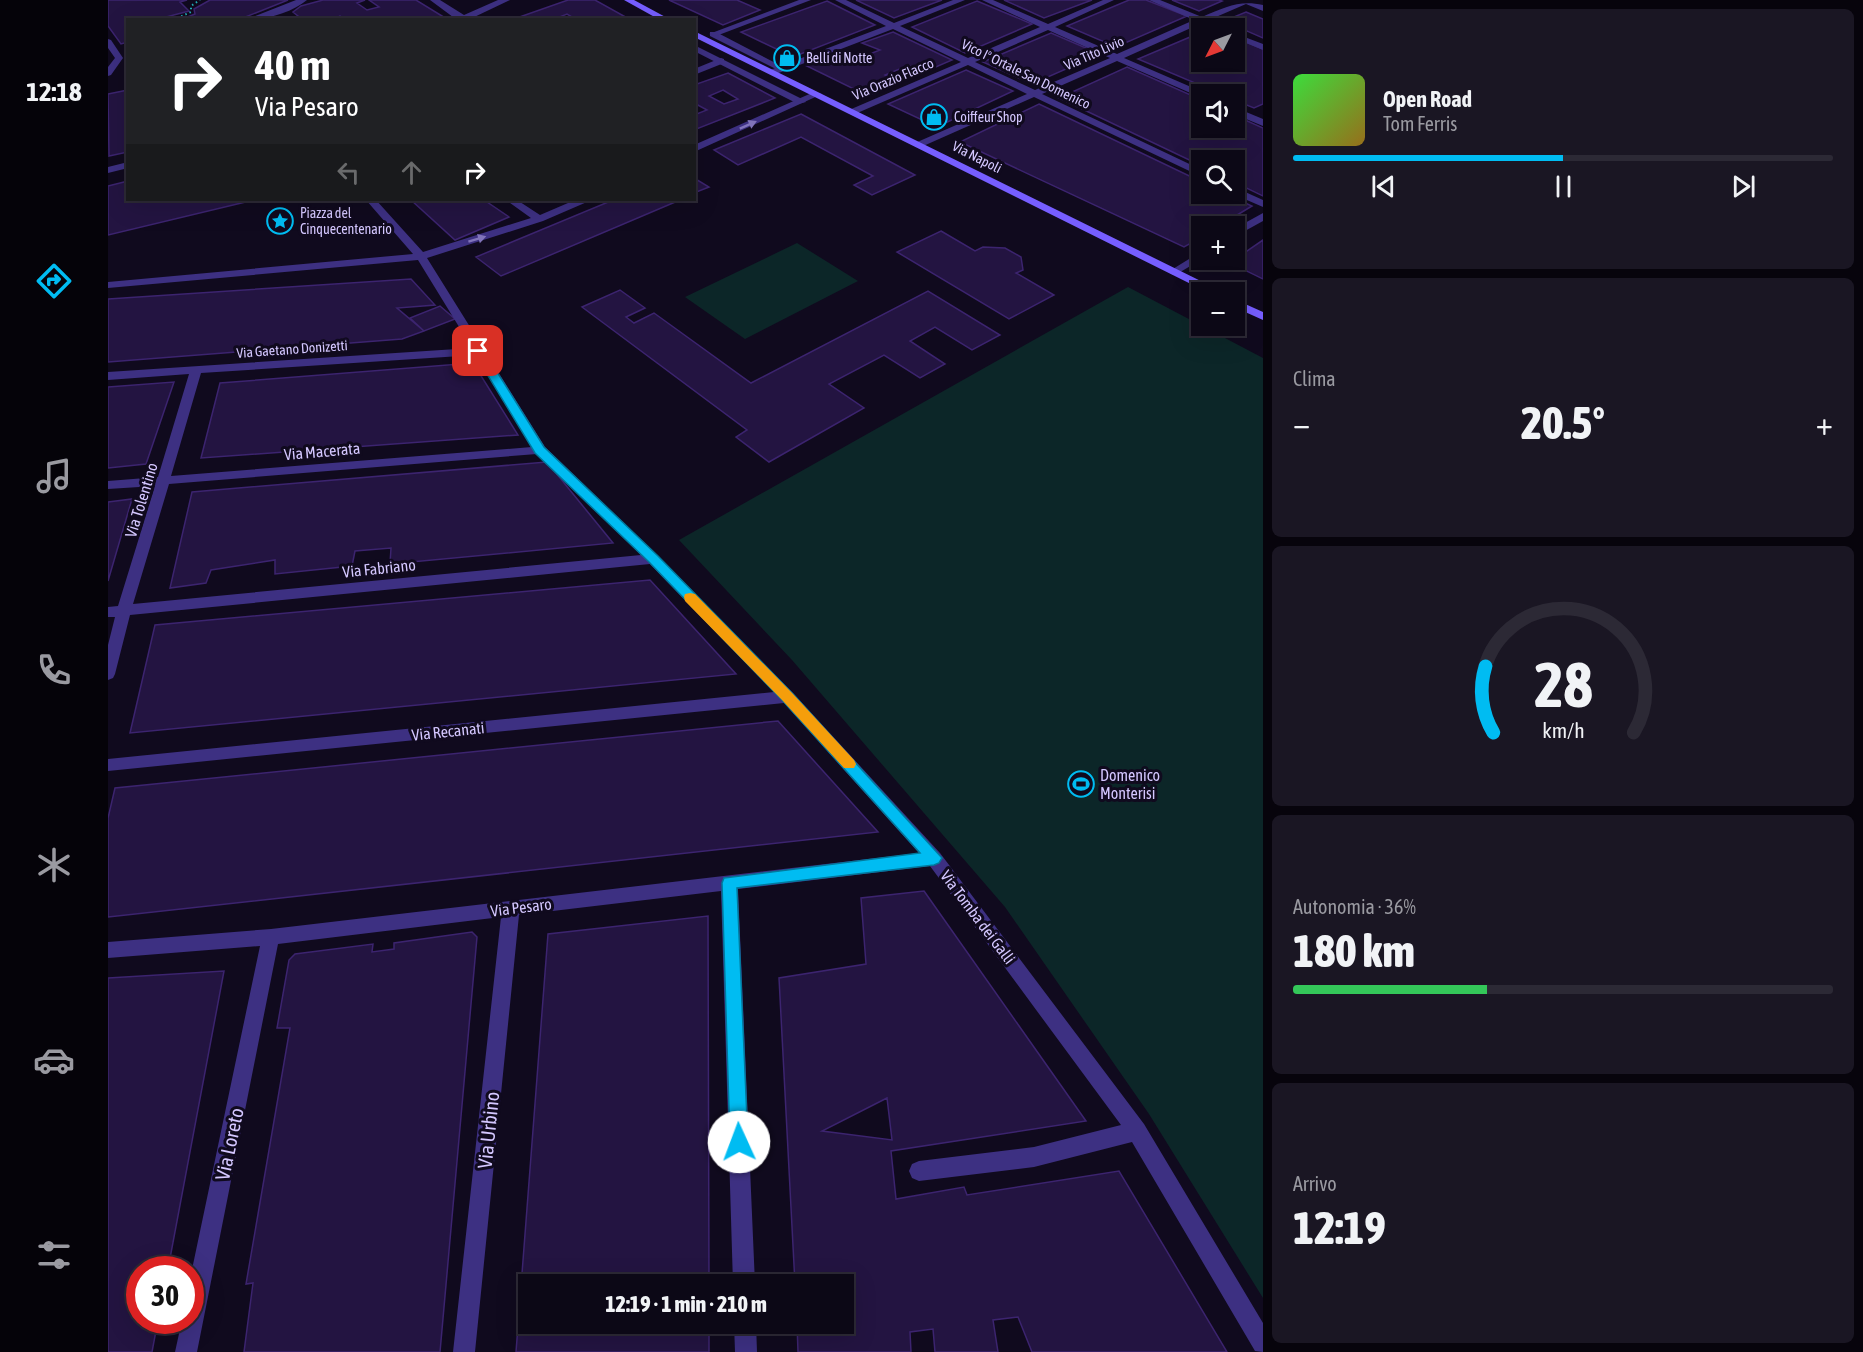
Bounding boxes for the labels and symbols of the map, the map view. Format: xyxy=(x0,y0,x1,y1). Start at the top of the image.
north arrow xyxy=(1191,18,1245,72)
street label: Via Tito Livio xyxy=(1061,33,1127,73)
street label: Vico I° Ortale San Domenico xyxy=(959,36,1093,112)
shop icon: Belli di Notte xyxy=(772,43,802,73)
place label: Belli di Notte xyxy=(806,50,872,66)
street label: Via Orazio Flacco xyxy=(850,55,936,103)
shop icon: Coiffeur Shop xyxy=(919,102,949,132)
place label: Coiffeur Shop xyxy=(954,109,1023,125)
one-way arrow xyxy=(739,120,757,129)
street label: Via Napoli xyxy=(950,138,1004,176)
place label: Piazza del Cinquecentenario xyxy=(300,205,392,237)
place icon: Piazza del Cinquecentenario xyxy=(265,206,295,236)
one-way arrow xyxy=(468,234,486,243)
pin xyxy=(452,325,503,376)
street label: Via Gaetano Donizetti xyxy=(236,337,348,361)
street label: Via Macerata xyxy=(283,439,361,463)
street label: Via Tolentino xyxy=(121,460,161,540)
street label: Via Fabriano xyxy=(342,555,416,581)
street label: Via Recanati xyxy=(411,718,485,744)
place label: Domenico Monterisi xyxy=(1100,766,1160,802)
sports icon: Domenico Monterisi xyxy=(1066,769,1096,799)
street label: Via Tomba dei Galli xyxy=(937,867,1019,967)
street label: Via Pesaro xyxy=(489,894,553,920)
street label: Via Urbino xyxy=(473,1090,503,1170)
street label: Via Loreto xyxy=(210,1106,248,1182)
position arrow xyxy=(707,1110,771,1174)
speed limit sign: 30 xyxy=(126,1256,204,1334)

